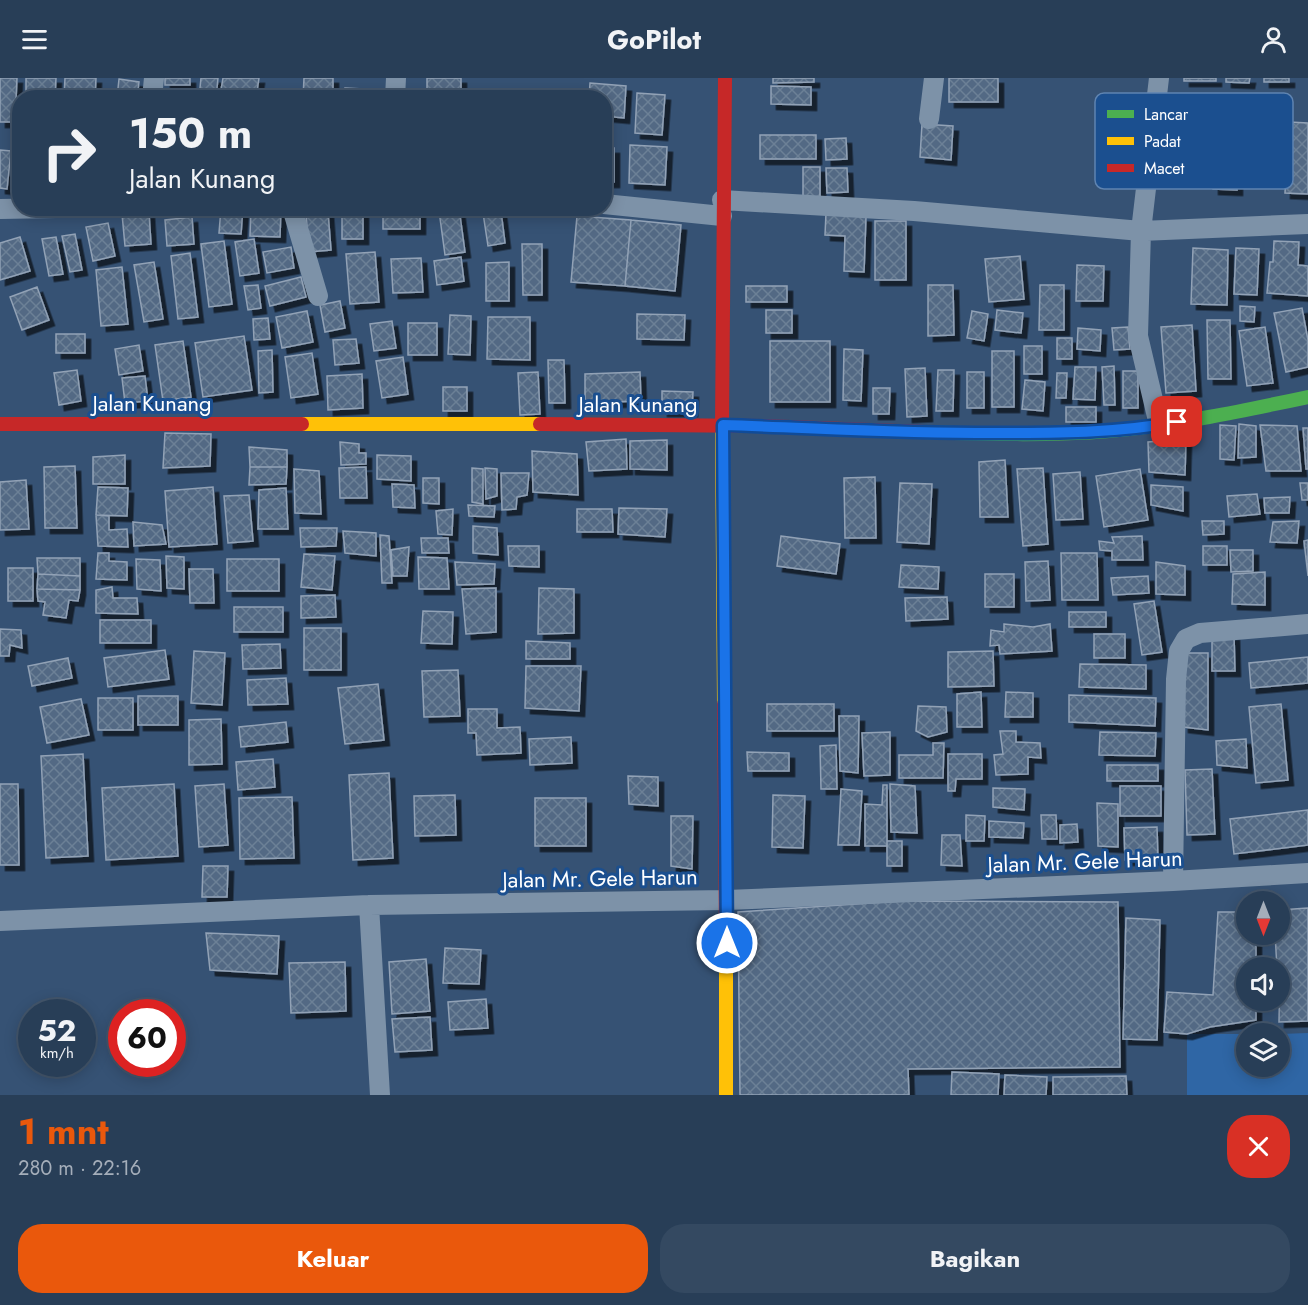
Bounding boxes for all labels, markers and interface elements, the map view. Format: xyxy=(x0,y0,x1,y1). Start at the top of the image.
text: GoPilot xyxy=(607,20,701,59)
icon: menu xyxy=(18,23,51,56)
icon: person xyxy=(1257,23,1290,56)
legend xyxy=(1095,93,1293,189)
text: 150 m xyxy=(129,103,252,164)
text: Lancar xyxy=(1144,103,1189,126)
icon: right xyxy=(30,114,108,192)
text: Padat xyxy=(1144,130,1181,153)
text: Macet xyxy=(1144,157,1185,180)
text: Jalan Kunang xyxy=(129,159,275,198)
street label: Jalan Kunang xyxy=(89,387,212,419)
street label: Jalan Kunang xyxy=(575,388,698,420)
pin xyxy=(1151,396,1202,447)
icon: arrive xyxy=(1160,405,1193,438)
street label: Jalan Mr. Gele Harun xyxy=(984,842,1183,881)
street label: Jalan Mr. Gele Harun xyxy=(499,860,698,896)
north arrow xyxy=(1236,891,1290,945)
map controls xyxy=(1236,891,1290,1077)
position arrow xyxy=(695,911,759,975)
button: sound xyxy=(1236,957,1290,1011)
speed limit sign: 60 xyxy=(108,999,186,1077)
text: 52 xyxy=(37,1009,77,1052)
button: layers xyxy=(1236,1023,1290,1077)
text: km/h xyxy=(40,1042,74,1064)
text: 1 mnt xyxy=(18,1105,109,1157)
button: close xyxy=(1227,1115,1290,1178)
text: 280 m · 22:16 xyxy=(18,1154,141,1183)
button: Keluar xyxy=(18,1224,648,1293)
button: Bagikan xyxy=(660,1224,1290,1293)

